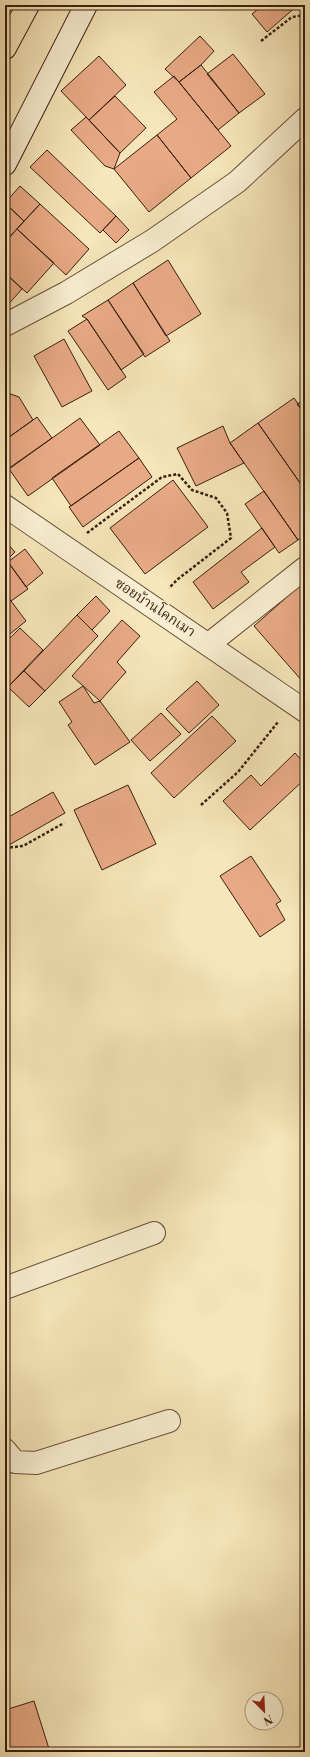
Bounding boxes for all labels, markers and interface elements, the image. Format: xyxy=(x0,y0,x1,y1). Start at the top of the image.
street label: ซอยบ้านโคกเมา xyxy=(111,573,200,642)
north arrow xyxy=(244,1691,284,1731)
text: N xyxy=(261,1711,274,1728)

